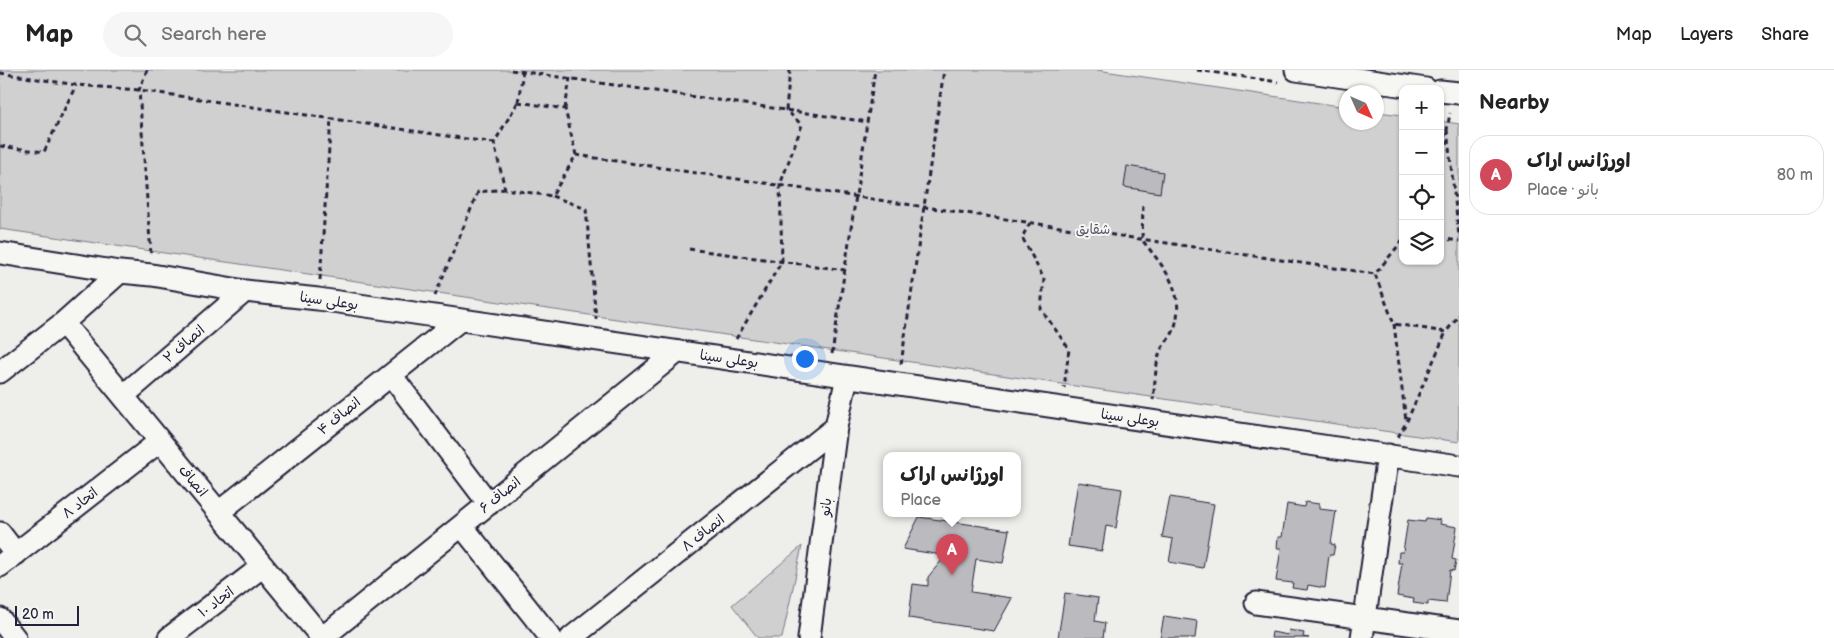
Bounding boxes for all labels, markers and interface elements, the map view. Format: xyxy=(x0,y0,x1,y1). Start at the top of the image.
search box xyxy=(103,12,453,57)
text: Map xyxy=(25,20,73,49)
icon: search xyxy=(121,21,149,49)
text: Search here xyxy=(161,23,267,46)
text: Map xyxy=(1616,24,1652,45)
text: Layers xyxy=(1680,24,1733,45)
text: Share xyxy=(1761,24,1809,45)
north arrow xyxy=(1339,85,1384,130)
map controls xyxy=(1399,85,1444,265)
button: + xyxy=(1399,85,1444,130)
text: Nearby xyxy=(1479,90,1549,115)
button: − xyxy=(1399,130,1444,175)
text: اورژانس اراک xyxy=(1527,150,1630,173)
text: A xyxy=(1491,166,1501,185)
text: 80 m xyxy=(1777,166,1813,185)
button: locate xyxy=(1399,175,1444,220)
text: Place · بانو xyxy=(1527,181,1599,200)
button: layers xyxy=(1399,220,1444,265)
park label: شقایق xyxy=(1076,221,1110,238)
street label: بوعلی سینا xyxy=(299,288,359,314)
street label: انصاف ۲ xyxy=(160,321,208,367)
street label: بوعلی سینا xyxy=(699,346,759,372)
your location xyxy=(792,346,818,372)
street label: انصاف ۴ xyxy=(314,393,364,439)
street label: بوعلی سینا xyxy=(1100,405,1160,431)
popup xyxy=(883,452,1021,517)
street label: انصاف xyxy=(175,462,211,500)
text: اورژانس اراک xyxy=(900,464,1004,487)
street label: انصاف ۶ xyxy=(476,473,524,517)
street label: اتحاد ۸ xyxy=(59,484,101,522)
text: Place xyxy=(900,491,941,510)
street label: بانو xyxy=(816,497,836,518)
street label: انصاف ۸ xyxy=(678,511,728,555)
pin: A xyxy=(936,534,968,575)
street label: اتحاد ۱۰ xyxy=(195,583,237,621)
scale bar xyxy=(15,603,79,626)
text: 20 m xyxy=(22,606,54,623)

